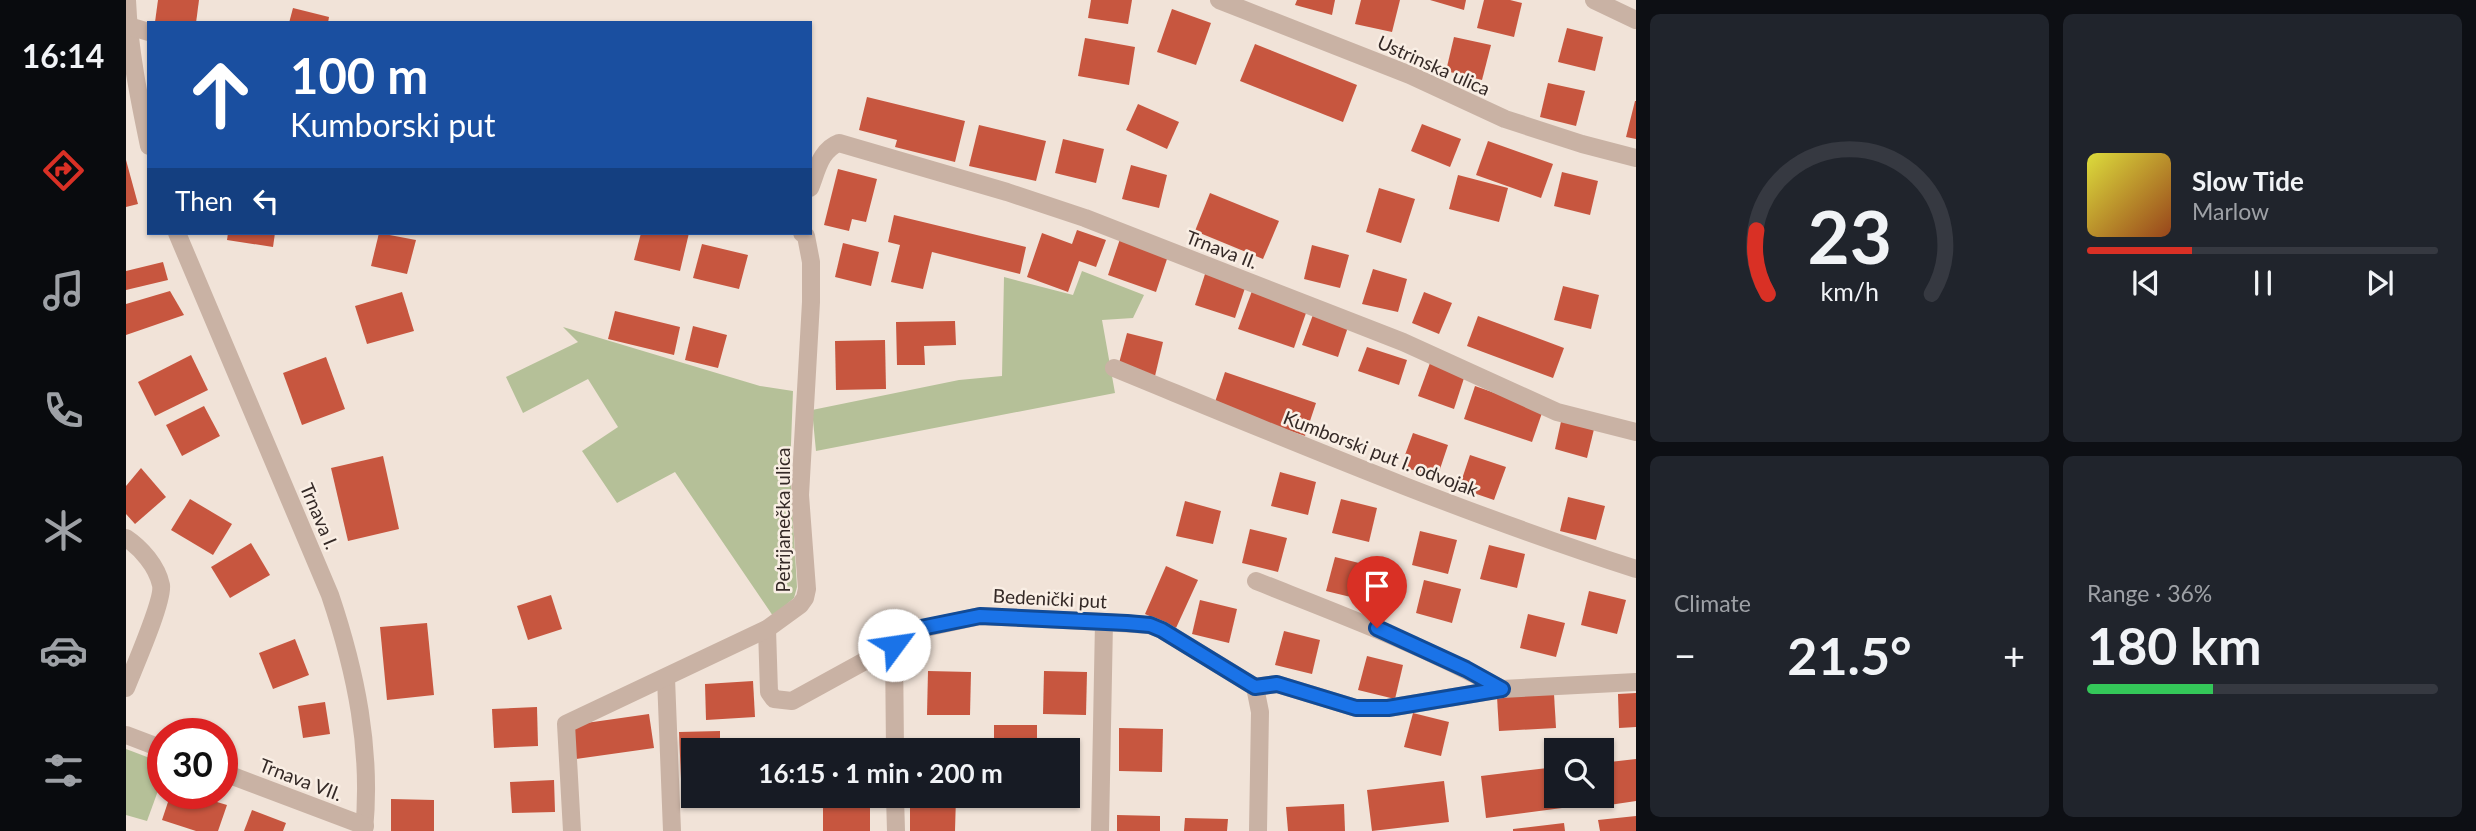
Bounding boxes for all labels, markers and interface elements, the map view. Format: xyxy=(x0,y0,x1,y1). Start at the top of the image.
street label: Ustrinska ulica xyxy=(1374,30,1494,100)
text: 16:14 xyxy=(22,36,104,75)
text: 100 m xyxy=(290,46,428,104)
icon: ahead xyxy=(175,49,266,140)
text: Kumborski put xyxy=(290,105,495,144)
icon: directions xyxy=(39,146,88,195)
text: Slow Tide xyxy=(2192,165,2304,197)
icon: left xyxy=(247,182,285,220)
text: Then xyxy=(175,185,233,217)
text: 23 xyxy=(1807,192,1892,280)
text: Marlow xyxy=(2192,197,2269,225)
street label: Trnava II. xyxy=(1183,225,1261,273)
icon: previous xyxy=(2127,264,2165,302)
icon: pause xyxy=(2244,264,2282,302)
icon: next xyxy=(2361,264,2399,302)
icon: music xyxy=(39,266,88,315)
text: km/h xyxy=(1820,276,1879,306)
icon: phone xyxy=(39,386,88,435)
street label: Kumborski put I. odvojak xyxy=(1280,405,1482,501)
street label: Petrijanečka ulica xyxy=(771,448,794,592)
street label: Trnava I. xyxy=(296,479,344,553)
icon: climate xyxy=(39,506,88,555)
pin xyxy=(1347,556,1407,628)
icon: arrive xyxy=(1358,567,1396,605)
text: Range · 36% xyxy=(2087,579,2212,607)
street label: Bedenički put xyxy=(992,584,1108,612)
text: Climate xyxy=(1674,589,1751,617)
position arrow xyxy=(857,608,931,682)
text: 180 km xyxy=(2087,614,2261,676)
text: 21.5° xyxy=(1787,624,1912,686)
icon: car xyxy=(39,626,88,675)
text: − xyxy=(1674,632,1696,678)
text: + xyxy=(2003,632,2025,678)
speed limit sign: 30 xyxy=(147,718,238,809)
map controls xyxy=(1544,738,1614,808)
button: search xyxy=(1544,738,1614,808)
icon: filters xyxy=(39,746,88,795)
street label: Trnava VII. xyxy=(256,753,346,805)
text: 16:15 · 1 min · 200 m xyxy=(758,757,1003,789)

